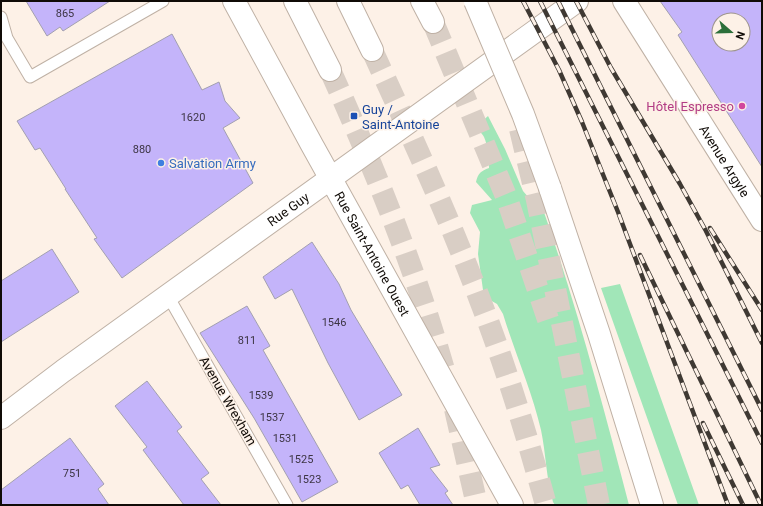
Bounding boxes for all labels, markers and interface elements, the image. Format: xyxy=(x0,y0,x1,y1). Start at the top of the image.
house number: 865 xyxy=(56,7,74,20)
north arrow xyxy=(711,12,751,52)
text: N xyxy=(732,29,747,41)
place label: Hôtel Espresso xyxy=(646,99,734,114)
marker: Hôtel Espresso xyxy=(737,101,747,111)
place label: Guy / Saint-Antoine xyxy=(362,102,440,132)
house number: 1620 xyxy=(181,111,205,124)
marker: Guy / Saint-Antoine xyxy=(349,111,359,121)
street label: Avenue Argyle xyxy=(697,122,753,200)
house number: 880 xyxy=(133,143,151,156)
place label: Salvation Army xyxy=(169,156,256,171)
marker: Salvation Army xyxy=(156,158,166,168)
street label: Rue Guy xyxy=(264,189,312,229)
street label: Rue Saint-Antoine Ouest xyxy=(332,189,413,318)
house number: 1546 xyxy=(322,316,346,329)
house number: 811 xyxy=(238,334,256,347)
street label: Avenue Wrexham xyxy=(196,354,260,448)
house number: 1539 xyxy=(249,389,273,402)
house number: 1537 xyxy=(260,411,284,424)
house number: 1531 xyxy=(273,432,297,445)
house number: 1525 xyxy=(289,453,313,466)
house number: 751 xyxy=(63,467,81,480)
house number: 1523 xyxy=(297,473,321,486)

